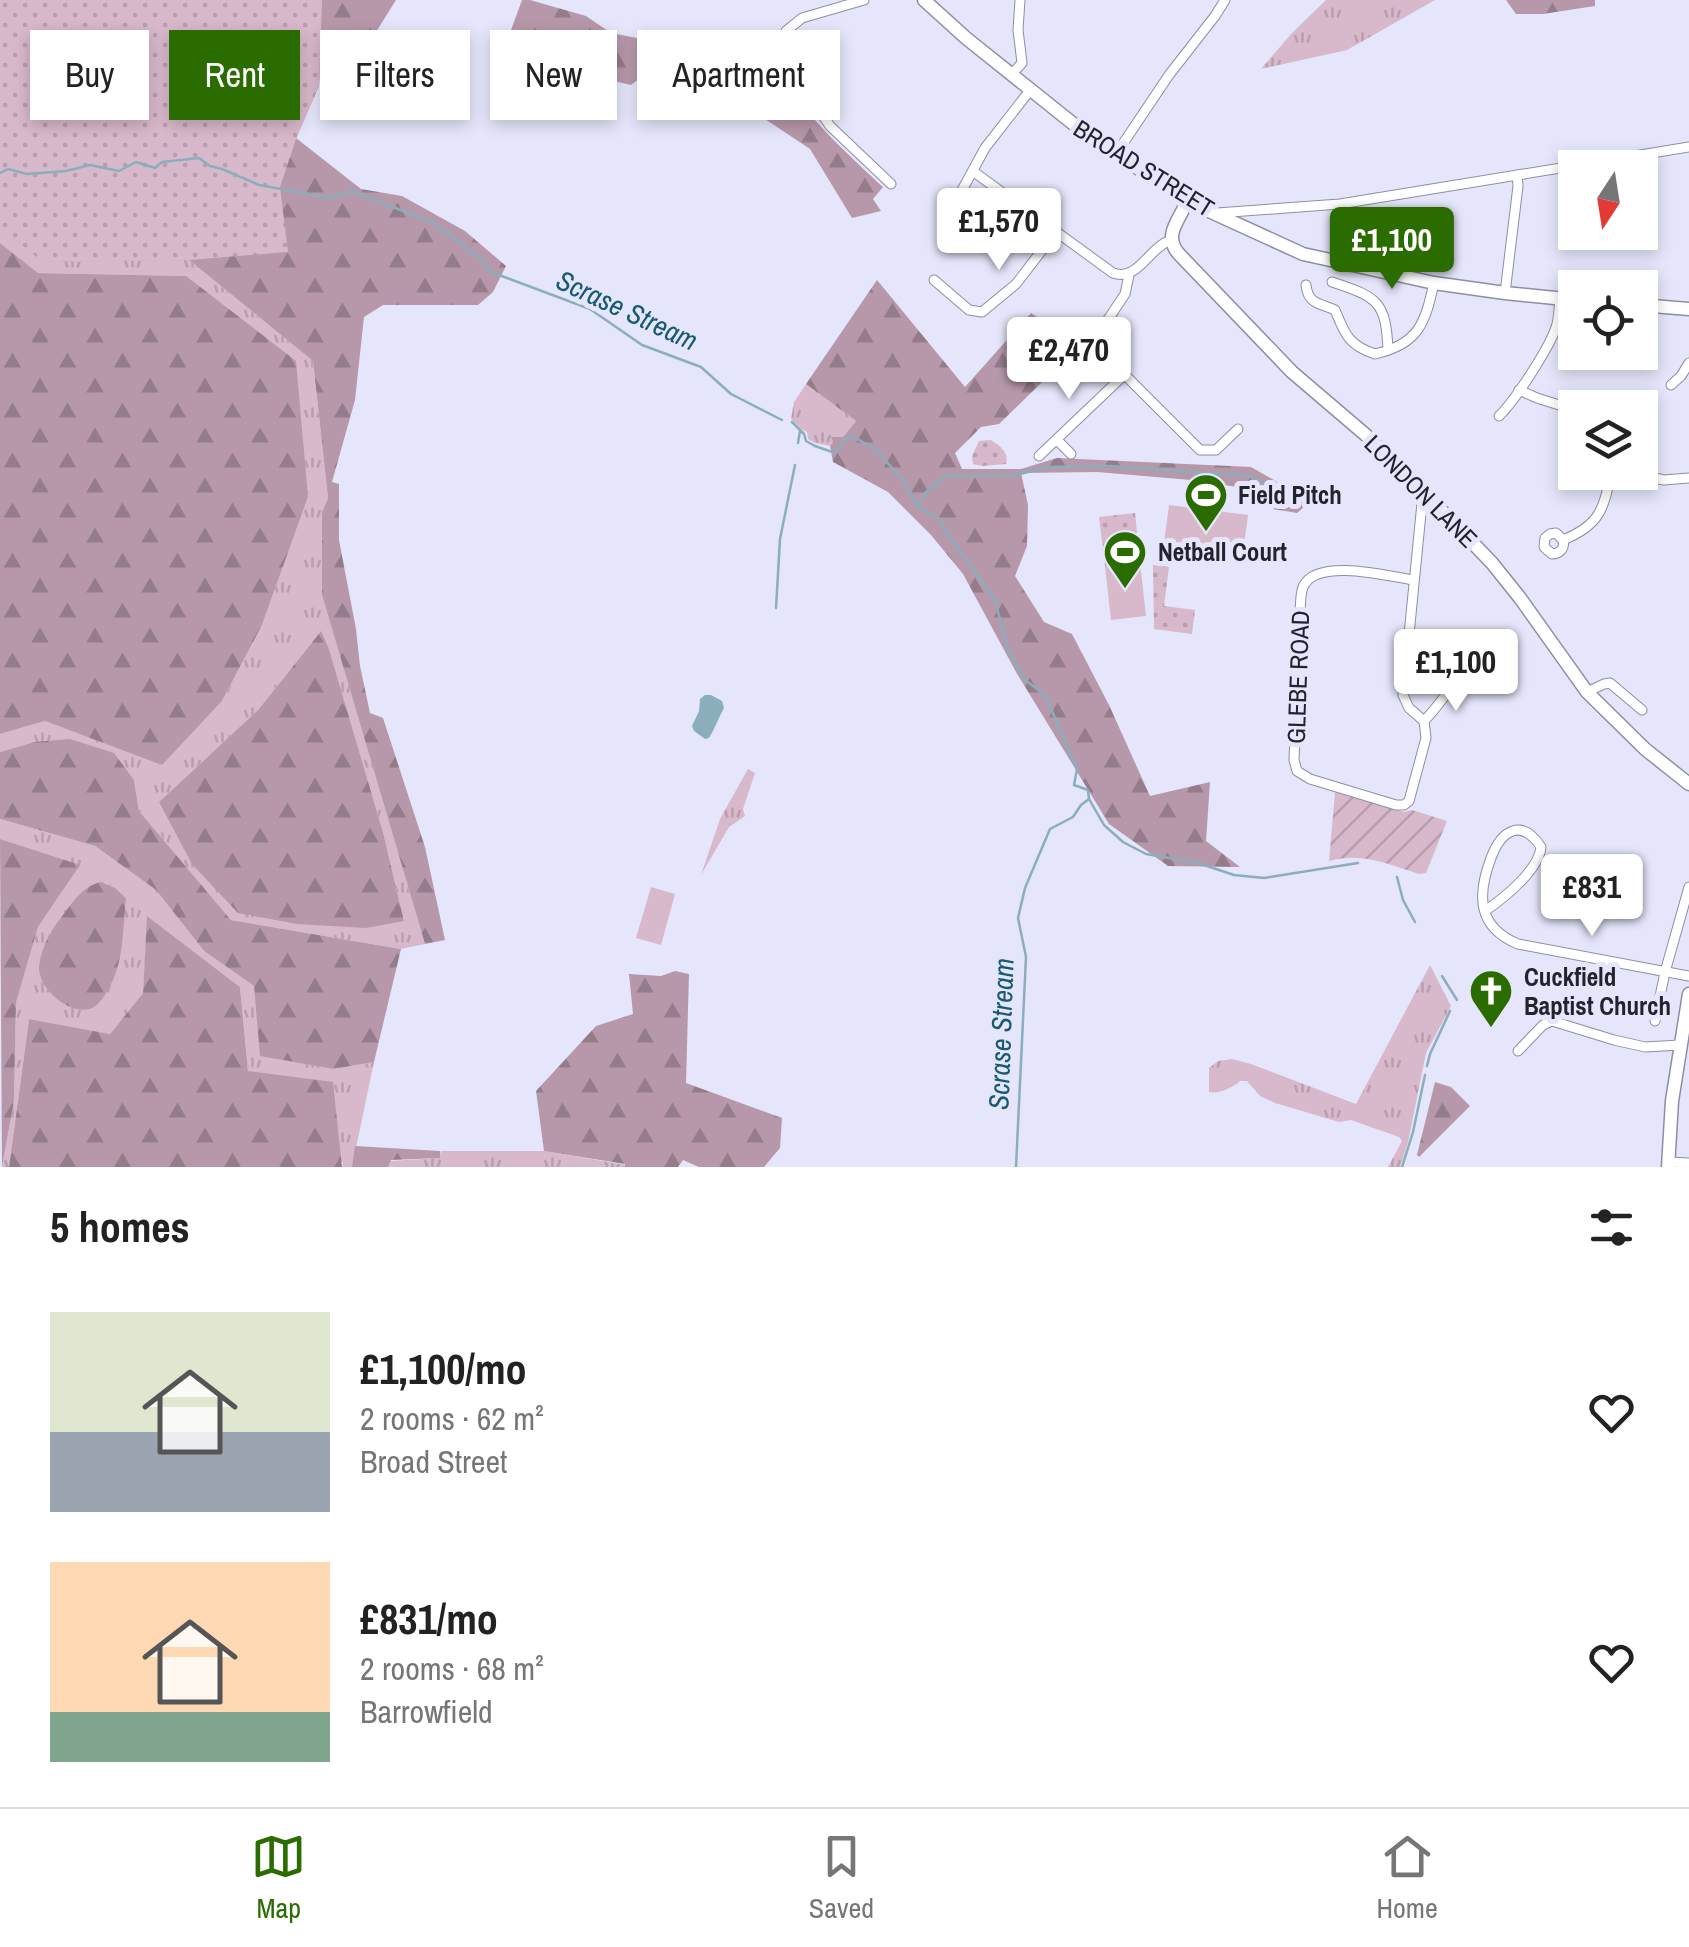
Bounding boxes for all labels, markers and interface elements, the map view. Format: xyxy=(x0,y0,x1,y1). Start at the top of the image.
chip: Buy xyxy=(30,30,149,120)
chip: Rent xyxy=(169,30,300,120)
chip: Filters xyxy=(320,30,470,120)
chip: New xyxy=(490,30,617,120)
chip: Apartment xyxy=(637,30,840,120)
street label: BROAD STREET xyxy=(1067,111,1221,225)
north arrow xyxy=(1558,150,1658,250)
map controls xyxy=(1558,150,1658,490)
pin: £1,570 xyxy=(918,188,1080,273)
text: £1,570 xyxy=(959,199,1039,242)
pin: £1,100 xyxy=(1311,207,1473,292)
text: £1,100 xyxy=(1352,218,1432,261)
water label: Scrase Stream xyxy=(550,261,704,359)
button: locate xyxy=(1558,270,1658,370)
pin: £2,470 xyxy=(988,317,1150,402)
text: £2,470 xyxy=(1029,328,1109,371)
button: layers xyxy=(1558,390,1658,490)
street label: LONDON LANE xyxy=(1357,427,1485,555)
sports icon: Field Pitch xyxy=(1183,472,1229,533)
place label: Field Pitch xyxy=(1238,478,1342,512)
sports icon: Netball Court xyxy=(1102,529,1148,590)
place label: Netball Court xyxy=(1158,535,1287,569)
street label: GLEBE ROAD xyxy=(1279,610,1317,744)
pin: £1,100 xyxy=(1375,629,1537,714)
text: £1,100 xyxy=(1416,640,1496,683)
pin: £831 xyxy=(1533,854,1651,939)
text: £831 xyxy=(1563,865,1621,908)
water label: Scrase Stream xyxy=(979,957,1023,1111)
place label: Cuckfield Baptist Church xyxy=(1524,960,1671,1023)
church icon: Cuckfield Baptist Church xyxy=(1468,968,1514,1029)
text: 5 homes xyxy=(50,1199,190,1255)
icon: filters xyxy=(1584,1200,1639,1255)
text: £1,100/mo xyxy=(360,1341,527,1397)
icon: home xyxy=(130,1352,250,1472)
icon: heart xyxy=(1584,1385,1639,1440)
text: 2 rooms · 62 m² xyxy=(360,1397,544,1440)
text: Broad Street xyxy=(360,1440,507,1483)
text: £831/mo xyxy=(360,1591,498,1647)
icon: home xyxy=(130,1602,250,1722)
icon: heart xyxy=(1584,1635,1639,1690)
text: 2 rooms · 68 m² xyxy=(360,1647,544,1690)
text: Barrowfield xyxy=(360,1690,493,1733)
tab: Map xyxy=(251,1829,306,1927)
tab: Saved xyxy=(809,1829,874,1927)
tab: Home xyxy=(1376,1829,1438,1927)

